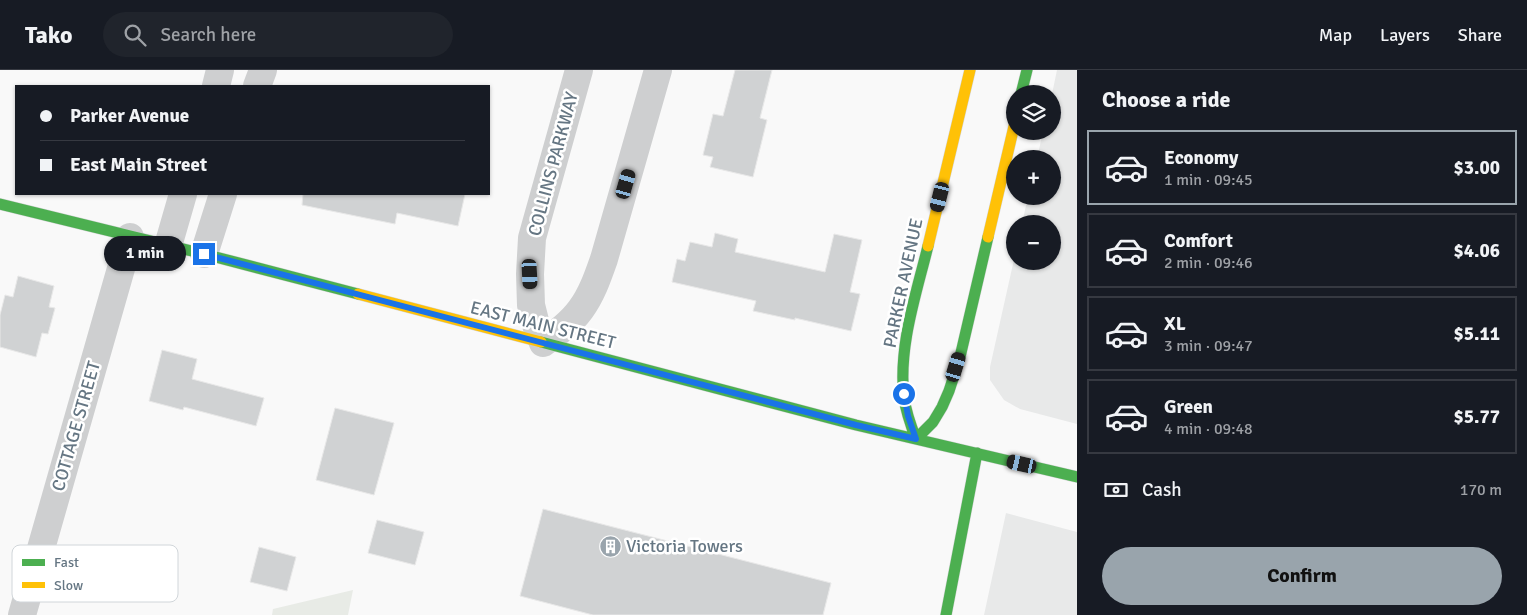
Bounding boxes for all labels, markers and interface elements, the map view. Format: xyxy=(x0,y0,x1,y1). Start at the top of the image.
search box xyxy=(103,12,453,57)
text: Tako xyxy=(25,20,73,50)
icon: search xyxy=(121,21,149,49)
text: Search here xyxy=(161,23,256,47)
text: Map xyxy=(1319,24,1352,46)
text: Layers xyxy=(1380,24,1430,46)
text: Share xyxy=(1458,24,1502,46)
map controls xyxy=(1006,85,1061,270)
button: layers xyxy=(1006,85,1061,140)
text: Choose a ride xyxy=(1102,86,1230,113)
street label: COLLINS PARKWAY xyxy=(523,90,583,238)
text: Parker Avenue xyxy=(70,104,189,128)
icon: car xyxy=(1104,145,1149,190)
text: Economy xyxy=(1164,146,1238,170)
button: + xyxy=(1006,150,1061,205)
text: East Main Street xyxy=(70,153,207,177)
text: $3.00 xyxy=(1454,156,1500,180)
car xyxy=(614,168,637,200)
text: 1 min · 09:45 xyxy=(1164,170,1253,190)
car xyxy=(929,181,950,213)
button: − xyxy=(1006,215,1061,270)
street label: PARKER AVENUE xyxy=(879,216,927,350)
icon: car xyxy=(1104,228,1149,273)
text: Comfort xyxy=(1164,229,1233,253)
callout: 1 min xyxy=(104,236,186,272)
text: $4.06 xyxy=(1454,239,1500,263)
text: 1 min xyxy=(126,243,164,263)
route end xyxy=(193,243,215,265)
text: 2 min · 09:46 xyxy=(1164,253,1253,273)
car xyxy=(521,259,538,289)
street label: EAST MAIN STREET xyxy=(468,296,618,354)
icon: car xyxy=(1104,311,1149,356)
text: XL xyxy=(1164,312,1186,336)
text: $5.11 xyxy=(1454,322,1500,346)
text: 3 min · 09:47 xyxy=(1164,336,1253,356)
car xyxy=(944,350,967,384)
street label: COTTAGE STREET xyxy=(47,358,105,494)
route start xyxy=(893,383,915,405)
icon: car xyxy=(1104,394,1149,439)
text: Green xyxy=(1164,395,1213,419)
text: $5.77 xyxy=(1454,405,1500,429)
text: 4 min · 09:48 xyxy=(1164,419,1253,439)
car xyxy=(1005,453,1038,475)
icon: cash xyxy=(1102,476,1130,504)
text: Cash xyxy=(1142,478,1182,502)
text: 170 m xyxy=(1460,480,1502,500)
building icon: Victoria Towers xyxy=(598,534,622,558)
place label: Victoria Towers xyxy=(626,535,743,557)
legend xyxy=(12,545,178,602)
button: Confirm xyxy=(1102,547,1502,605)
text: Fast xyxy=(54,554,79,571)
text: Slow xyxy=(54,577,83,594)

